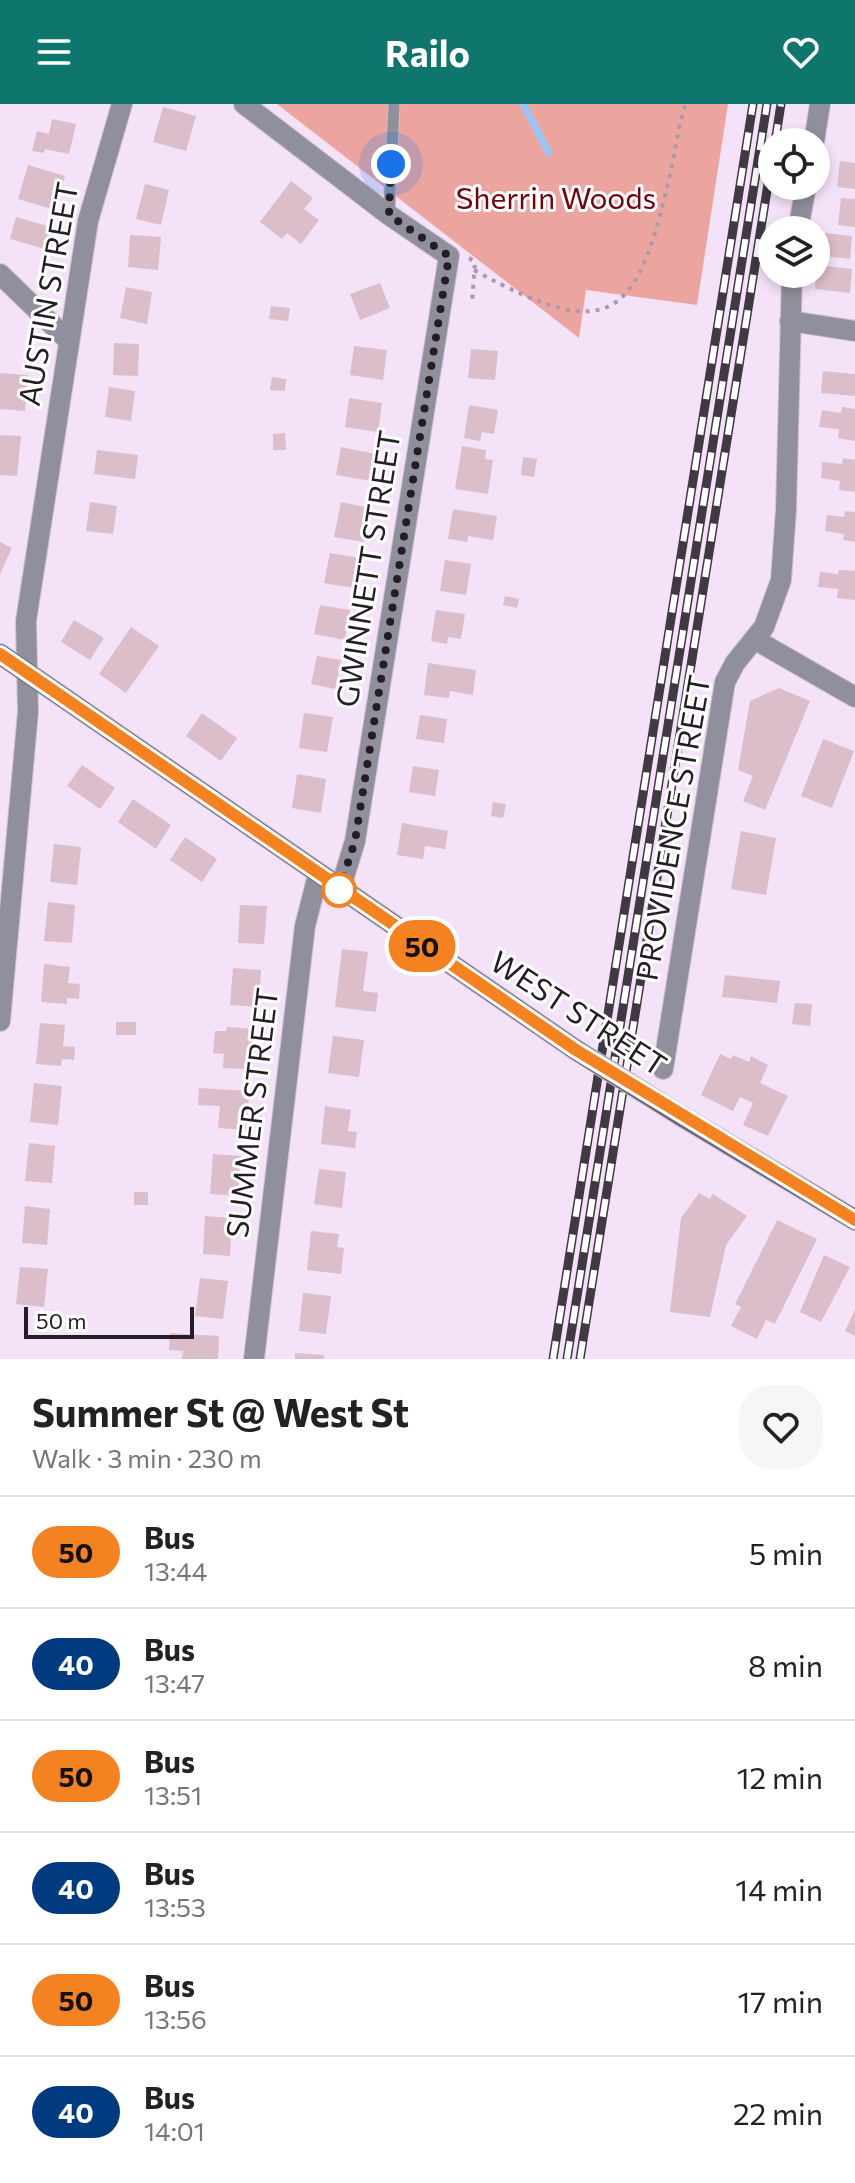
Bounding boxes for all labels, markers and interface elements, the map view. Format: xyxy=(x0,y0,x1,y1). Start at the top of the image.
icon: menu xyxy=(32,30,76,74)
text: Railo xyxy=(385,30,470,74)
icon: heart xyxy=(779,30,823,74)
map controls xyxy=(758,128,830,288)
button: locate xyxy=(758,128,830,200)
your location xyxy=(371,144,411,184)
park label: Sherrin Woods xyxy=(456,178,656,215)
street label: AUSTIN STREET xyxy=(9,179,84,408)
button: layers xyxy=(758,216,830,288)
street label: GWINNETT STREET xyxy=(326,428,407,710)
street label: PROVIDENCE STREET xyxy=(626,672,717,983)
unlabelled marker xyxy=(322,873,356,907)
line badge: 50 xyxy=(386,920,458,972)
text: 50 xyxy=(405,929,439,963)
street label: WEST STREET xyxy=(485,941,674,1082)
street label: SUMMER STREET xyxy=(217,986,284,1240)
scale bar xyxy=(24,1303,194,1339)
text: 50 m xyxy=(36,1307,86,1334)
button: heart xyxy=(739,1385,823,1469)
text: Summer St @ West St xyxy=(32,1388,409,1435)
text: Walk · 3 min · 230 m xyxy=(32,1442,262,1473)
text: Bus xyxy=(144,1518,195,1555)
text: 5 min xyxy=(749,1534,823,1571)
text: 50 xyxy=(59,1535,93,1569)
text: 13:44 xyxy=(144,1555,207,1586)
text: Bus xyxy=(144,1630,195,1667)
text: 8 min xyxy=(748,1646,823,1683)
text: 40 xyxy=(58,1647,94,1681)
text: 13:47 xyxy=(144,1667,205,1698)
text: Bus xyxy=(144,1742,195,1779)
text: 12 min xyxy=(737,1758,823,1795)
text: 50 xyxy=(59,1759,93,1793)
text: 13:51 xyxy=(144,1779,202,1810)
text: Bus xyxy=(144,1854,195,1891)
text: 14 min xyxy=(735,1870,823,1907)
text: 40 xyxy=(58,1871,94,1905)
text: 13:53 xyxy=(144,1891,206,1922)
text: Bus xyxy=(144,1966,195,2003)
text: 17 min xyxy=(738,1982,823,2019)
text: 50 xyxy=(59,1983,93,2017)
text: 13:56 xyxy=(144,2003,207,2034)
text: Bus xyxy=(144,2078,195,2115)
text: 22 min xyxy=(733,2094,823,2131)
text: 40 xyxy=(58,2095,94,2129)
text: 14:01 xyxy=(144,2115,205,2146)

